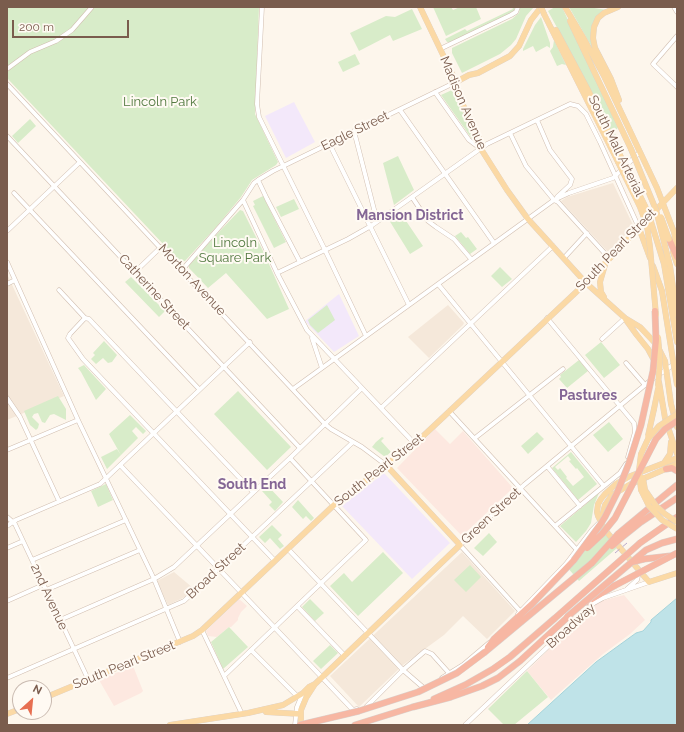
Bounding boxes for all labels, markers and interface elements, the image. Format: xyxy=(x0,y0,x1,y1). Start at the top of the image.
scale bar xyxy=(14,12,131,38)
text: 200 m xyxy=(19,20,54,34)
street label: Madison Avenue xyxy=(436,54,490,152)
street label: South Mall Arterial xyxy=(585,93,647,199)
park label: Lincoln Park xyxy=(123,94,197,110)
street label: Eagle Street xyxy=(319,108,391,154)
street label: South Pearl Street xyxy=(573,205,659,295)
district label: Mansion District xyxy=(356,208,464,224)
park label: Lincoln Square Park xyxy=(199,235,271,266)
street label: Morton Avenue xyxy=(155,241,229,319)
street label: Catherine Street xyxy=(115,251,193,333)
district label: Pastures xyxy=(559,388,617,404)
street label: South Pearl Street xyxy=(331,430,427,510)
district label: South End xyxy=(218,477,286,493)
street label: Green Street xyxy=(458,484,524,548)
street label: Broad Street xyxy=(183,540,249,602)
street label: 2nd Avenue xyxy=(27,561,71,633)
street label: Broadway xyxy=(543,600,599,652)
street label: South Pearl Street xyxy=(71,637,177,693)
north arrow xyxy=(12,680,52,720)
text: N xyxy=(31,682,44,697)

